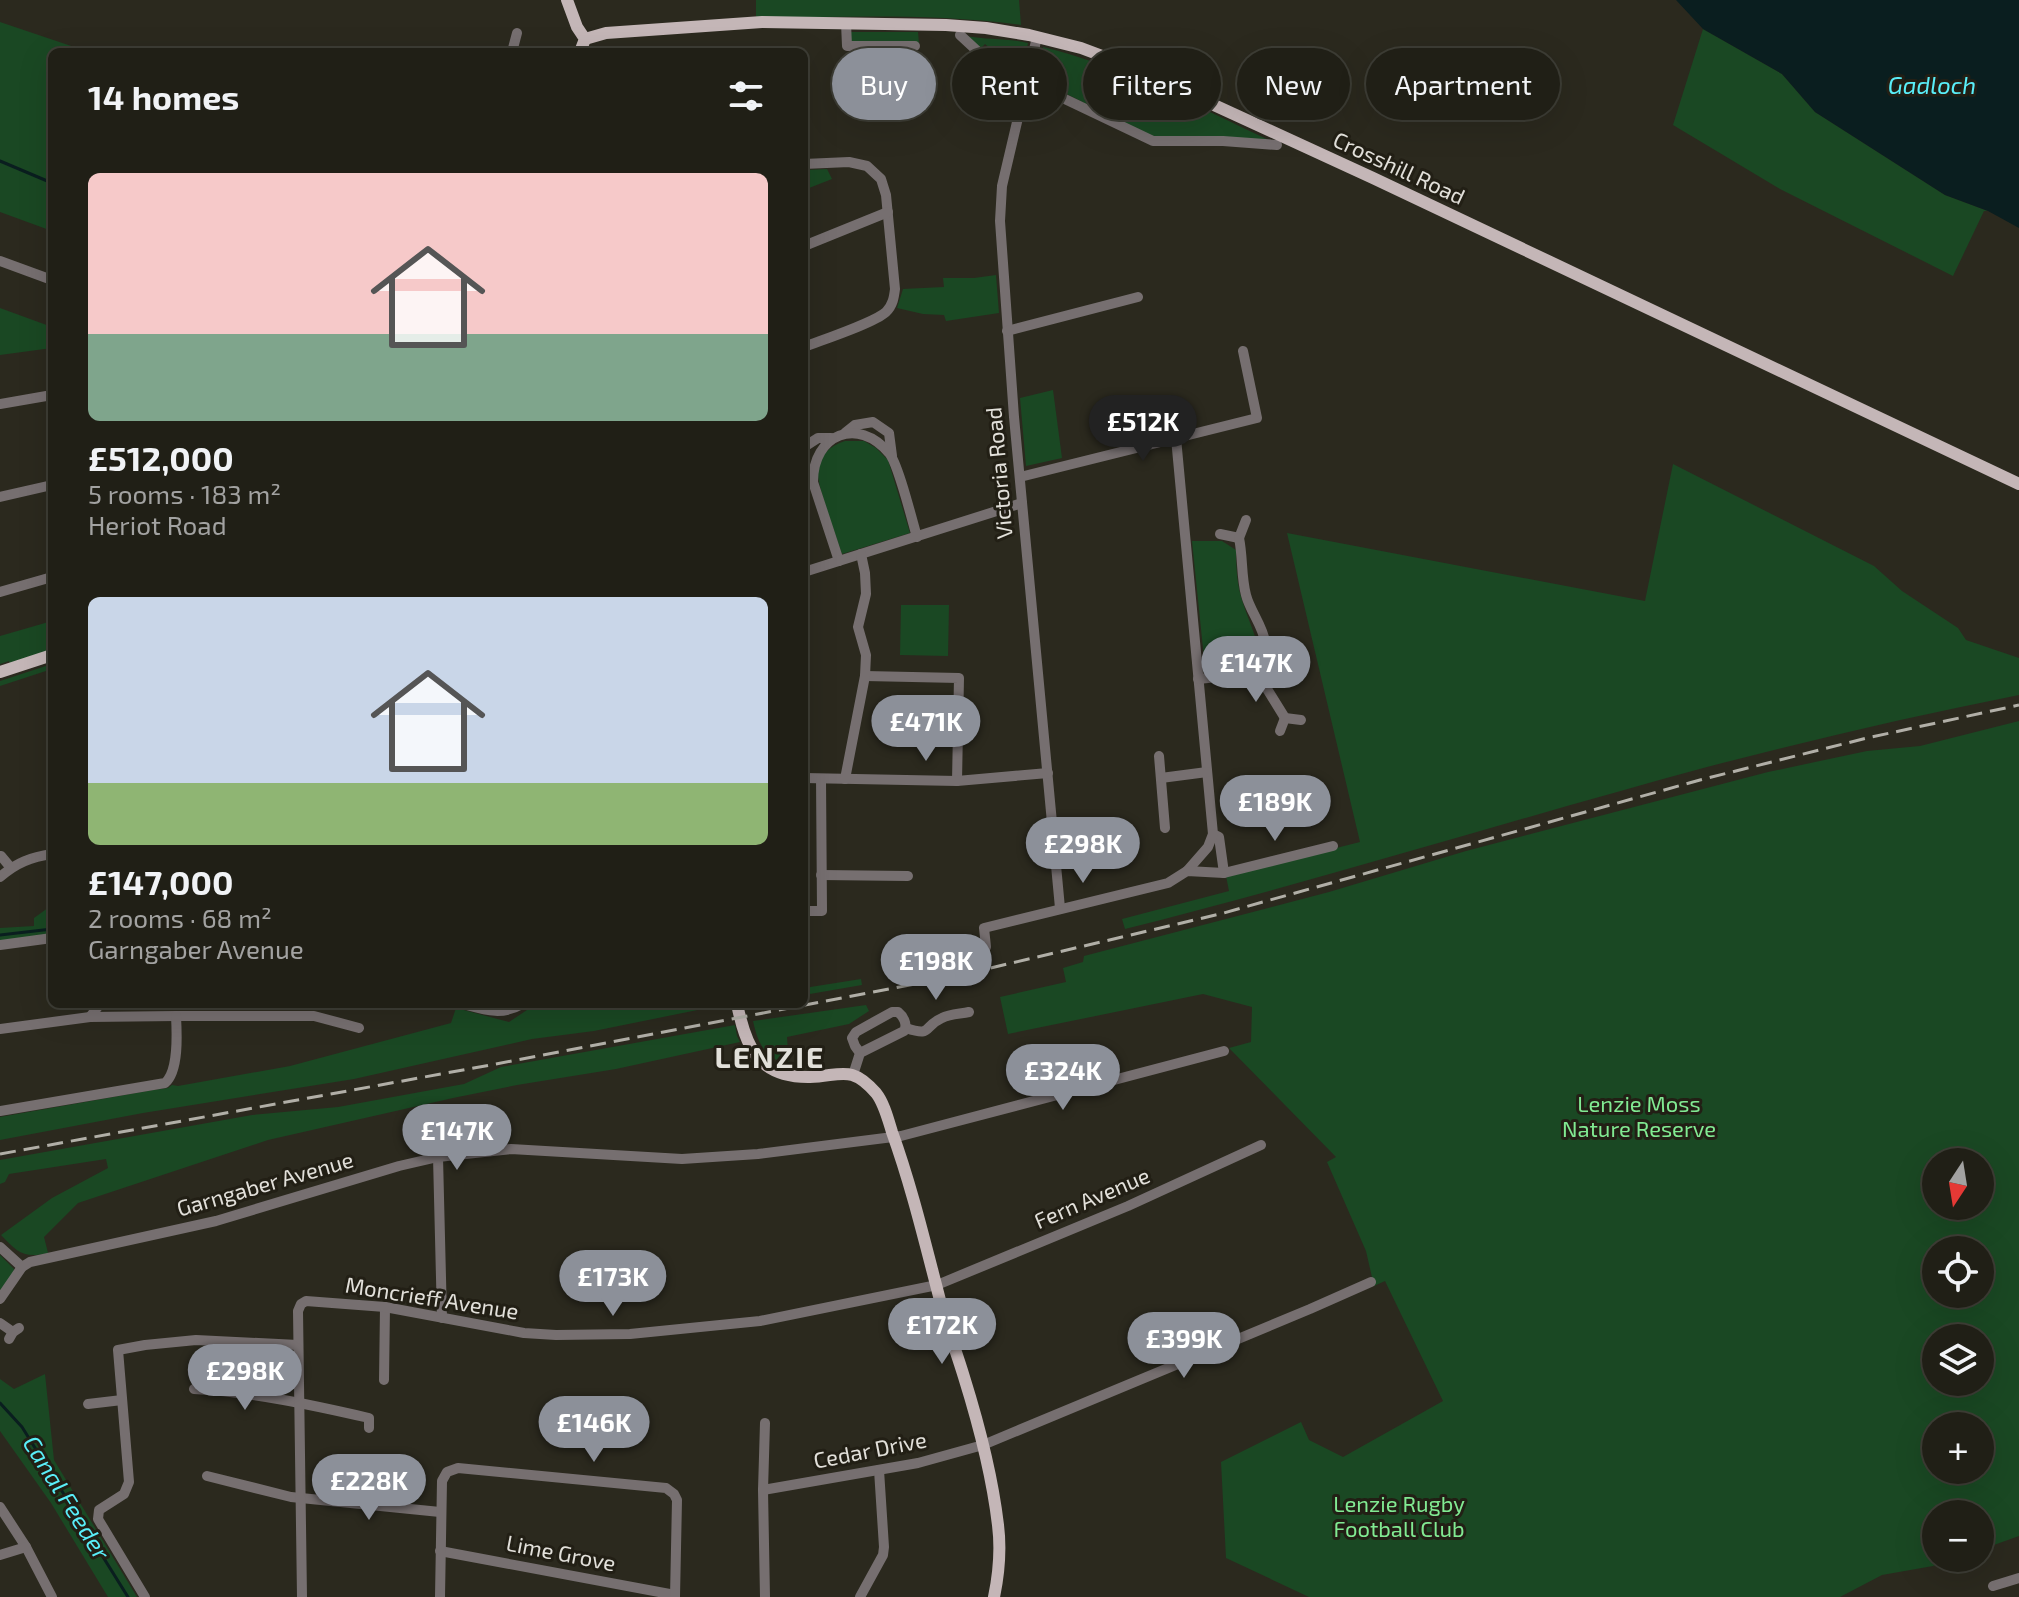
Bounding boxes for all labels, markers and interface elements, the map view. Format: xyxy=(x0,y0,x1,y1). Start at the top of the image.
chip: Buy xyxy=(832,48,936,120)
chip: Rent xyxy=(952,48,1067,120)
chip: Filters xyxy=(1083,48,1221,120)
chip: New xyxy=(1237,48,1350,120)
chip: Apartment xyxy=(1366,48,1560,120)
water label: Gadloch xyxy=(1888,70,1976,99)
icon: filters xyxy=(724,74,768,118)
text: 14 homes xyxy=(88,76,239,117)
street label: Crosshill Road xyxy=(1329,125,1469,209)
icon: home xyxy=(356,225,500,369)
pin: £512K xyxy=(1087,395,1199,463)
text: £512K xyxy=(1107,405,1179,436)
street label: Victoria Road xyxy=(979,406,1017,540)
text: £512,000 xyxy=(88,437,234,478)
text: 5 rooms · 183 m² xyxy=(88,478,281,509)
text: Heriot Road xyxy=(88,509,227,540)
pin: £147K xyxy=(1200,636,1312,704)
text: £147K xyxy=(1219,646,1293,677)
icon: home xyxy=(356,649,500,793)
pin: £471K xyxy=(870,695,982,763)
text: £471K xyxy=(889,705,963,736)
pin: £189K xyxy=(1219,775,1331,843)
text: £189K xyxy=(1238,785,1312,816)
pin: £298K xyxy=(1027,817,1139,885)
text: £298K xyxy=(1044,827,1122,858)
text: £147,000 xyxy=(88,861,233,902)
text: 2 rooms · 68 m² xyxy=(88,902,272,933)
text: Garngaber Avenue xyxy=(88,933,304,964)
pin: £198K xyxy=(880,934,992,1002)
text: £198K xyxy=(899,944,973,975)
district label: LENZIE xyxy=(715,1038,825,1074)
pin: £324K xyxy=(1007,1044,1119,1112)
text: £324K xyxy=(1024,1054,1102,1085)
park label: Lenzie Moss Nature Reserve xyxy=(1562,1090,1716,1141)
pin: £147K xyxy=(401,1104,513,1172)
text: £147K xyxy=(420,1114,494,1145)
street label: Garngaber Avenue xyxy=(173,1145,356,1221)
north arrow xyxy=(1922,1148,1994,1220)
map controls xyxy=(1922,1148,1994,1572)
street label: Fern Avenue xyxy=(1030,1161,1153,1233)
button: locate xyxy=(1922,1236,1994,1308)
pin: £173K xyxy=(557,1250,669,1318)
text: £173K xyxy=(577,1260,649,1291)
street label: Moncrieff Avenue xyxy=(344,1270,521,1324)
pin: £172K xyxy=(886,1298,998,1366)
text: £172K xyxy=(906,1308,978,1339)
pin: £399K xyxy=(1128,1312,1240,1380)
text: £399K xyxy=(1145,1322,1223,1353)
button: layers xyxy=(1922,1324,1994,1396)
pin: £298K xyxy=(189,1344,301,1412)
text: £298K xyxy=(206,1354,284,1385)
pin: £146K xyxy=(538,1396,650,1464)
text: £146K xyxy=(557,1406,631,1437)
button: + xyxy=(1922,1412,1994,1484)
street label: Cedar Drive xyxy=(811,1425,929,1473)
water label: Canal Feeder xyxy=(18,1430,117,1565)
pin: £228K xyxy=(313,1454,425,1522)
text: £228K xyxy=(330,1464,408,1495)
park label: Lenzie Rugby Football Club xyxy=(1333,1490,1465,1541)
button: − xyxy=(1922,1500,1994,1572)
street label: Lime Grove xyxy=(504,1529,618,1575)

